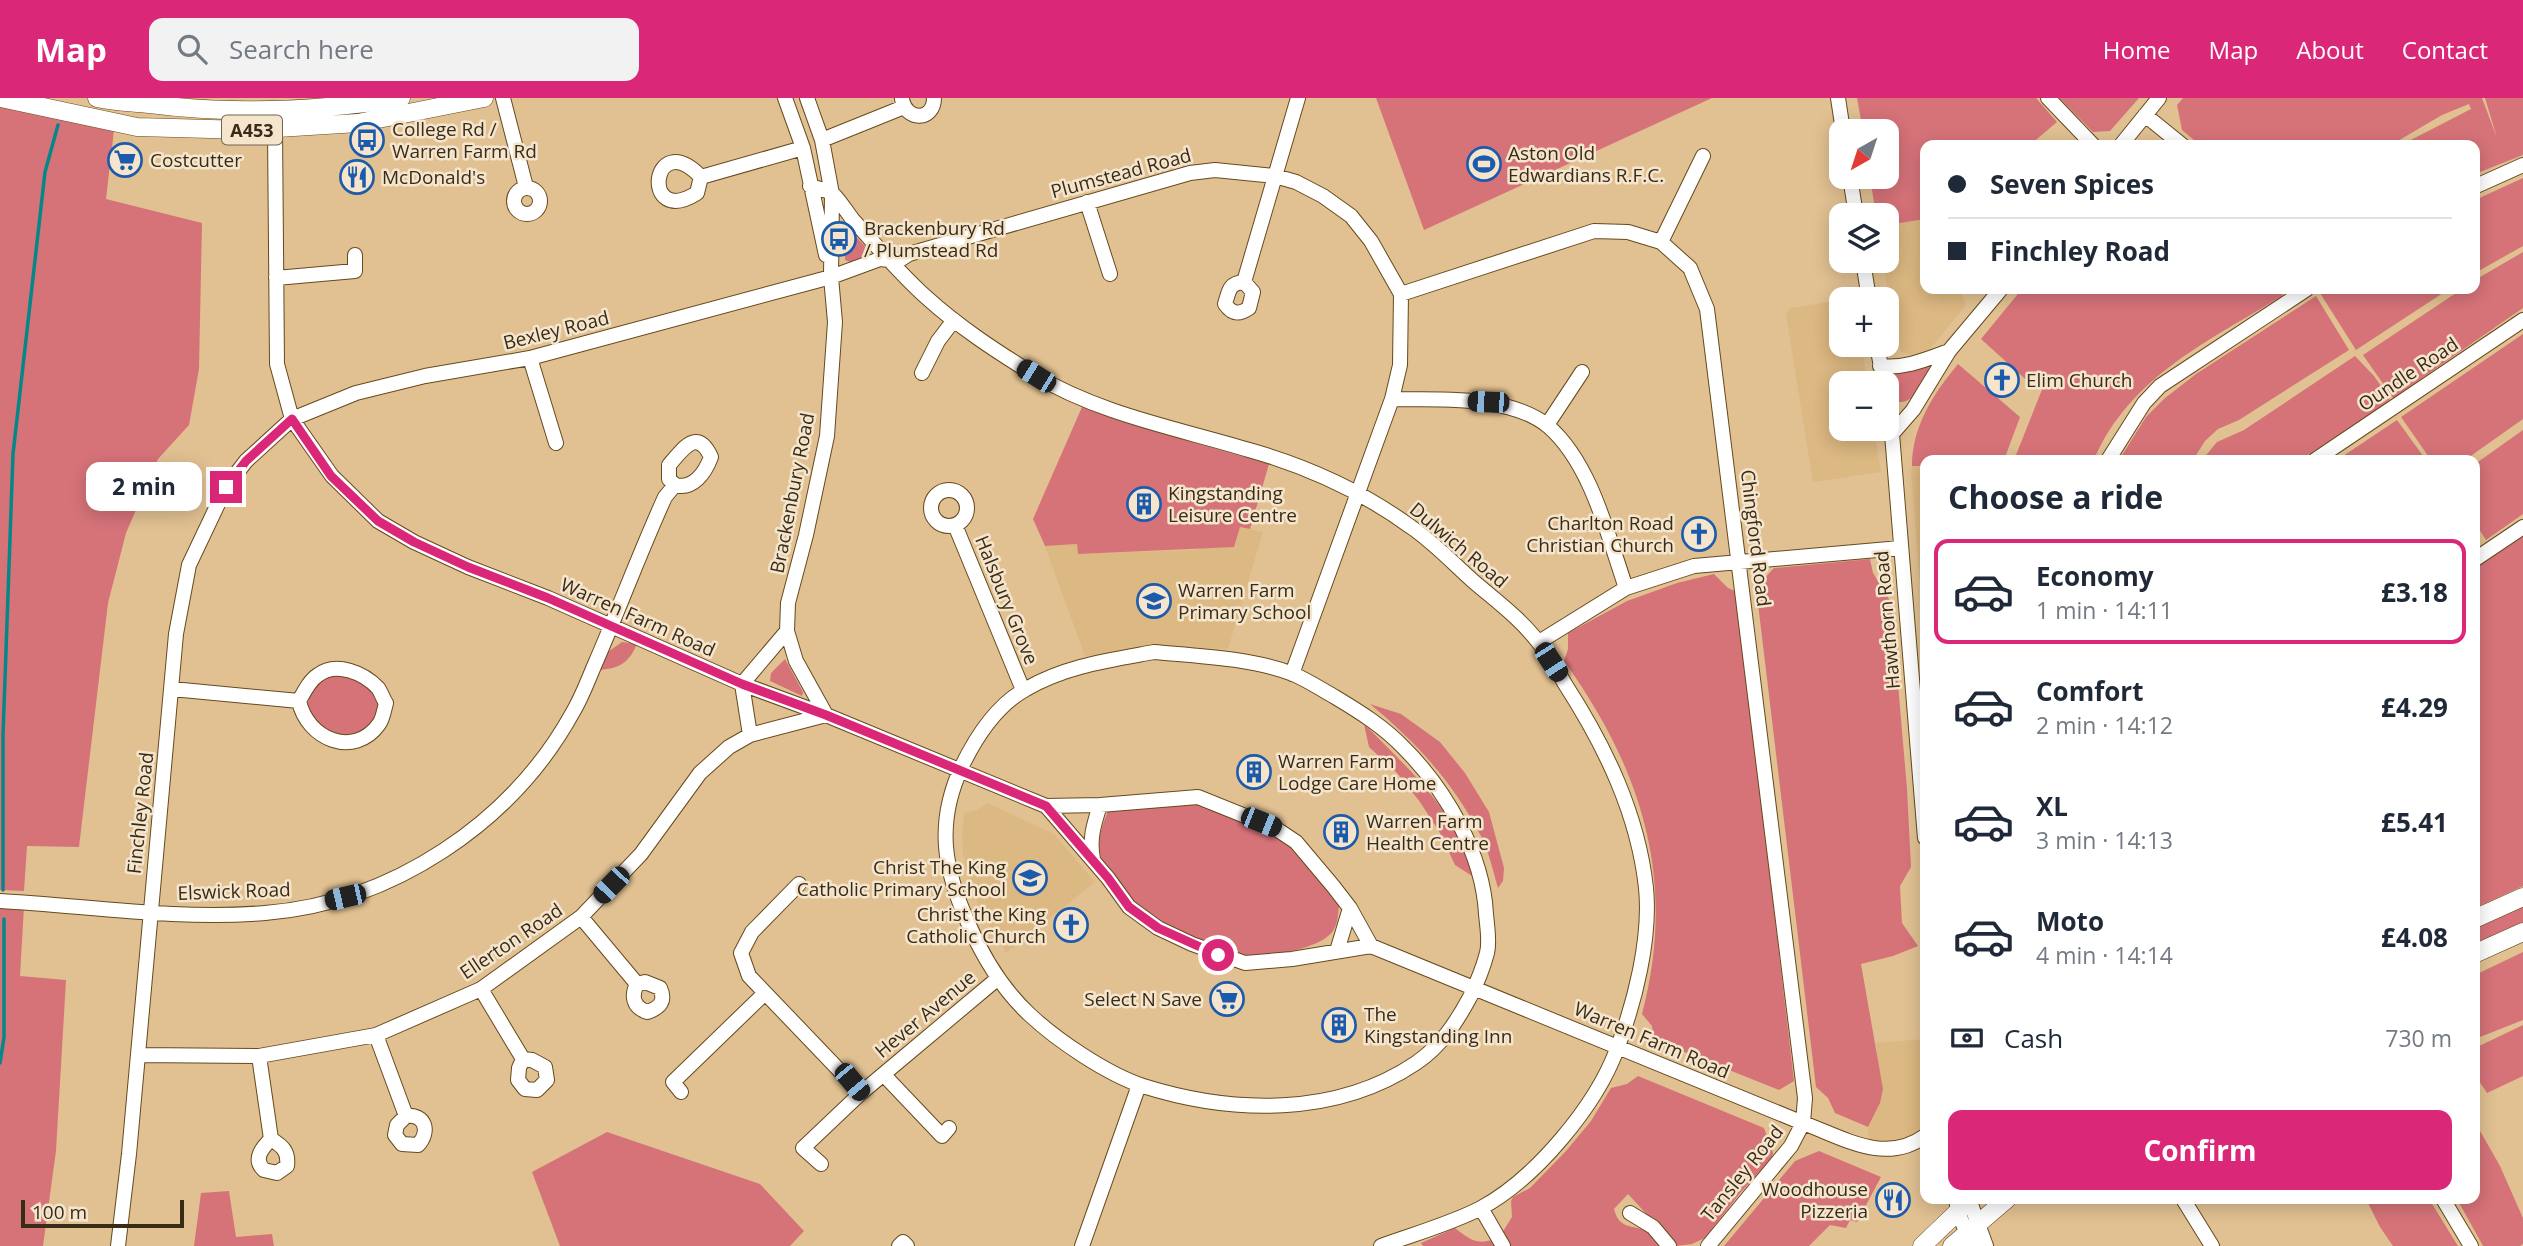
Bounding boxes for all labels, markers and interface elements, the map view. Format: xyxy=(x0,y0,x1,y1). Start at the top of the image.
search box xyxy=(149,18,639,81)
text: Map xyxy=(35,27,107,72)
icon: search xyxy=(173,30,211,68)
text: Search here xyxy=(229,31,374,67)
text: Home xyxy=(2103,33,2171,66)
text: Map xyxy=(2209,33,2258,66)
text: About xyxy=(2296,33,2364,66)
text: Contact xyxy=(2402,33,2488,66)
road number: A453 xyxy=(222,115,282,144)
place label: College Rd / Warren Farm Rd xyxy=(392,116,537,164)
north arrow xyxy=(1829,119,1899,189)
map controls xyxy=(1829,119,1899,441)
bus stop icon: College Rd / Warren Farm Rd xyxy=(348,121,386,159)
place label: Aston Old Edwardians R.F.C. xyxy=(1508,140,1664,188)
supermarket icon: Costcutter xyxy=(106,141,144,179)
street label: Plumstead Road xyxy=(1048,142,1194,204)
sports icon: Aston Old Edwardians R.F.C. xyxy=(1465,145,1503,183)
place label: Costcutter xyxy=(150,147,242,173)
restaurant icon: McDonald's xyxy=(338,158,376,196)
place label: McDonald's xyxy=(382,164,485,190)
text: Seven Spices xyxy=(1990,166,2154,202)
button: layers xyxy=(1829,203,1899,273)
place label: Brackenbury Rd / Plumstead Rd xyxy=(864,215,1005,263)
bus stop icon: Brackenbury Rd / Plumstead Rd xyxy=(820,220,858,258)
text: Finchley Road xyxy=(1990,233,2170,269)
button: + xyxy=(1829,287,1899,357)
street label: Bexley Road xyxy=(500,304,612,356)
street label: Oundle Road xyxy=(2353,331,2463,417)
car xyxy=(1013,356,1060,396)
church icon: Elim Church xyxy=(1983,361,2021,399)
place label: Elim Church xyxy=(2026,367,2132,393)
button: − xyxy=(1829,371,1899,441)
car xyxy=(1467,391,1510,413)
street label: Brackenbury Road xyxy=(764,411,820,575)
callout: 2 min xyxy=(86,462,202,512)
street label: Chingford Road xyxy=(1735,468,1777,608)
text: 2 min xyxy=(112,470,176,502)
route end xyxy=(210,471,242,503)
text: Choose a ride xyxy=(1948,475,2163,518)
place label: Kingstanding Leisure Centre xyxy=(1168,480,1297,528)
building icon: Kingstanding Leisure Centre xyxy=(1125,485,1163,523)
street label: Dulwich Road xyxy=(1404,496,1514,594)
place label: Charlton Road Christian Church xyxy=(1526,510,1674,558)
church icon: Charlton Road Christian Church xyxy=(1680,515,1718,553)
street label: Halsbury Grove xyxy=(969,532,1045,668)
street label: Hawthorn Road xyxy=(1868,550,1906,690)
text: Economy xyxy=(2036,558,2154,594)
icon: car xyxy=(1952,560,2015,623)
street label: Warren Farm Road xyxy=(556,571,720,663)
text: £3.18 xyxy=(2381,574,2448,610)
place label: Warren Farm Primary School xyxy=(1178,577,1311,625)
school or university icon: Warren Farm Primary School xyxy=(1135,582,1173,620)
text: 1 min · 14:11 xyxy=(2036,594,2173,626)
car xyxy=(1531,639,1572,685)
text: Comfort xyxy=(2036,673,2143,709)
icon: car xyxy=(1952,675,2015,738)
text: £4.29 xyxy=(2381,689,2448,725)
text: 2 min · 14:12 xyxy=(2036,709,2173,741)
place label: Warren Farm Lodge Care Home xyxy=(1278,748,1437,796)
street label: Finchley Road xyxy=(121,751,159,875)
building icon: Warren Farm Lodge Care Home xyxy=(1235,753,1273,791)
text: XL xyxy=(2036,788,2068,824)
icon: car xyxy=(1952,790,2015,853)
car xyxy=(1238,804,1285,840)
text: £5.41 xyxy=(2381,804,2448,840)
place label: Warren Farm Health Centre xyxy=(1366,808,1489,856)
building icon: Warren Farm Health Centre xyxy=(1322,813,1360,851)
text: 3 min · 14:13 xyxy=(2036,824,2173,856)
place label: Christ The King Catholic Primary School xyxy=(797,854,1006,902)
school or university icon: Christ The King Catholic Primary School xyxy=(1011,859,1049,897)
car xyxy=(589,863,634,907)
street label: Elswick Road xyxy=(177,876,291,906)
car xyxy=(323,882,368,912)
street label: Ellerton Road xyxy=(455,897,567,985)
place label: Christ the King Catholic Church xyxy=(906,901,1046,949)
text: Moto xyxy=(2036,903,2104,939)
icon: car xyxy=(1952,905,2015,968)
church icon: Christ the King Catholic Church xyxy=(1052,906,1090,944)
text: £4.08 xyxy=(2381,919,2448,955)
route start xyxy=(1202,939,1234,971)
text: 4 min · 14:14 xyxy=(2036,939,2173,971)
street label: Hever Avenue xyxy=(869,964,981,1064)
supermarket icon: Select N Save xyxy=(1208,980,1246,1018)
place label: Select N Save xyxy=(1084,986,1202,1012)
street label: Warren Farm Road xyxy=(1570,995,1734,1085)
place label: The Kingstanding Inn xyxy=(1364,1001,1512,1049)
building icon: The Kingstanding Inn xyxy=(1320,1006,1358,1044)
icon: cash xyxy=(1948,1019,1986,1057)
text: Cash xyxy=(2004,1020,2063,1056)
text: 730 m xyxy=(2385,1022,2452,1054)
car xyxy=(831,1059,874,1105)
button: Confirm xyxy=(1948,1110,2452,1190)
street label: Tansley Road xyxy=(1695,1119,1789,1227)
place label: Woodhouse Pizzeria xyxy=(1762,1176,1868,1224)
restaurant icon: Woodhouse Pizzeria xyxy=(1874,1181,1912,1219)
scale bar xyxy=(21,1197,184,1229)
text: 100 m xyxy=(32,1199,87,1225)

